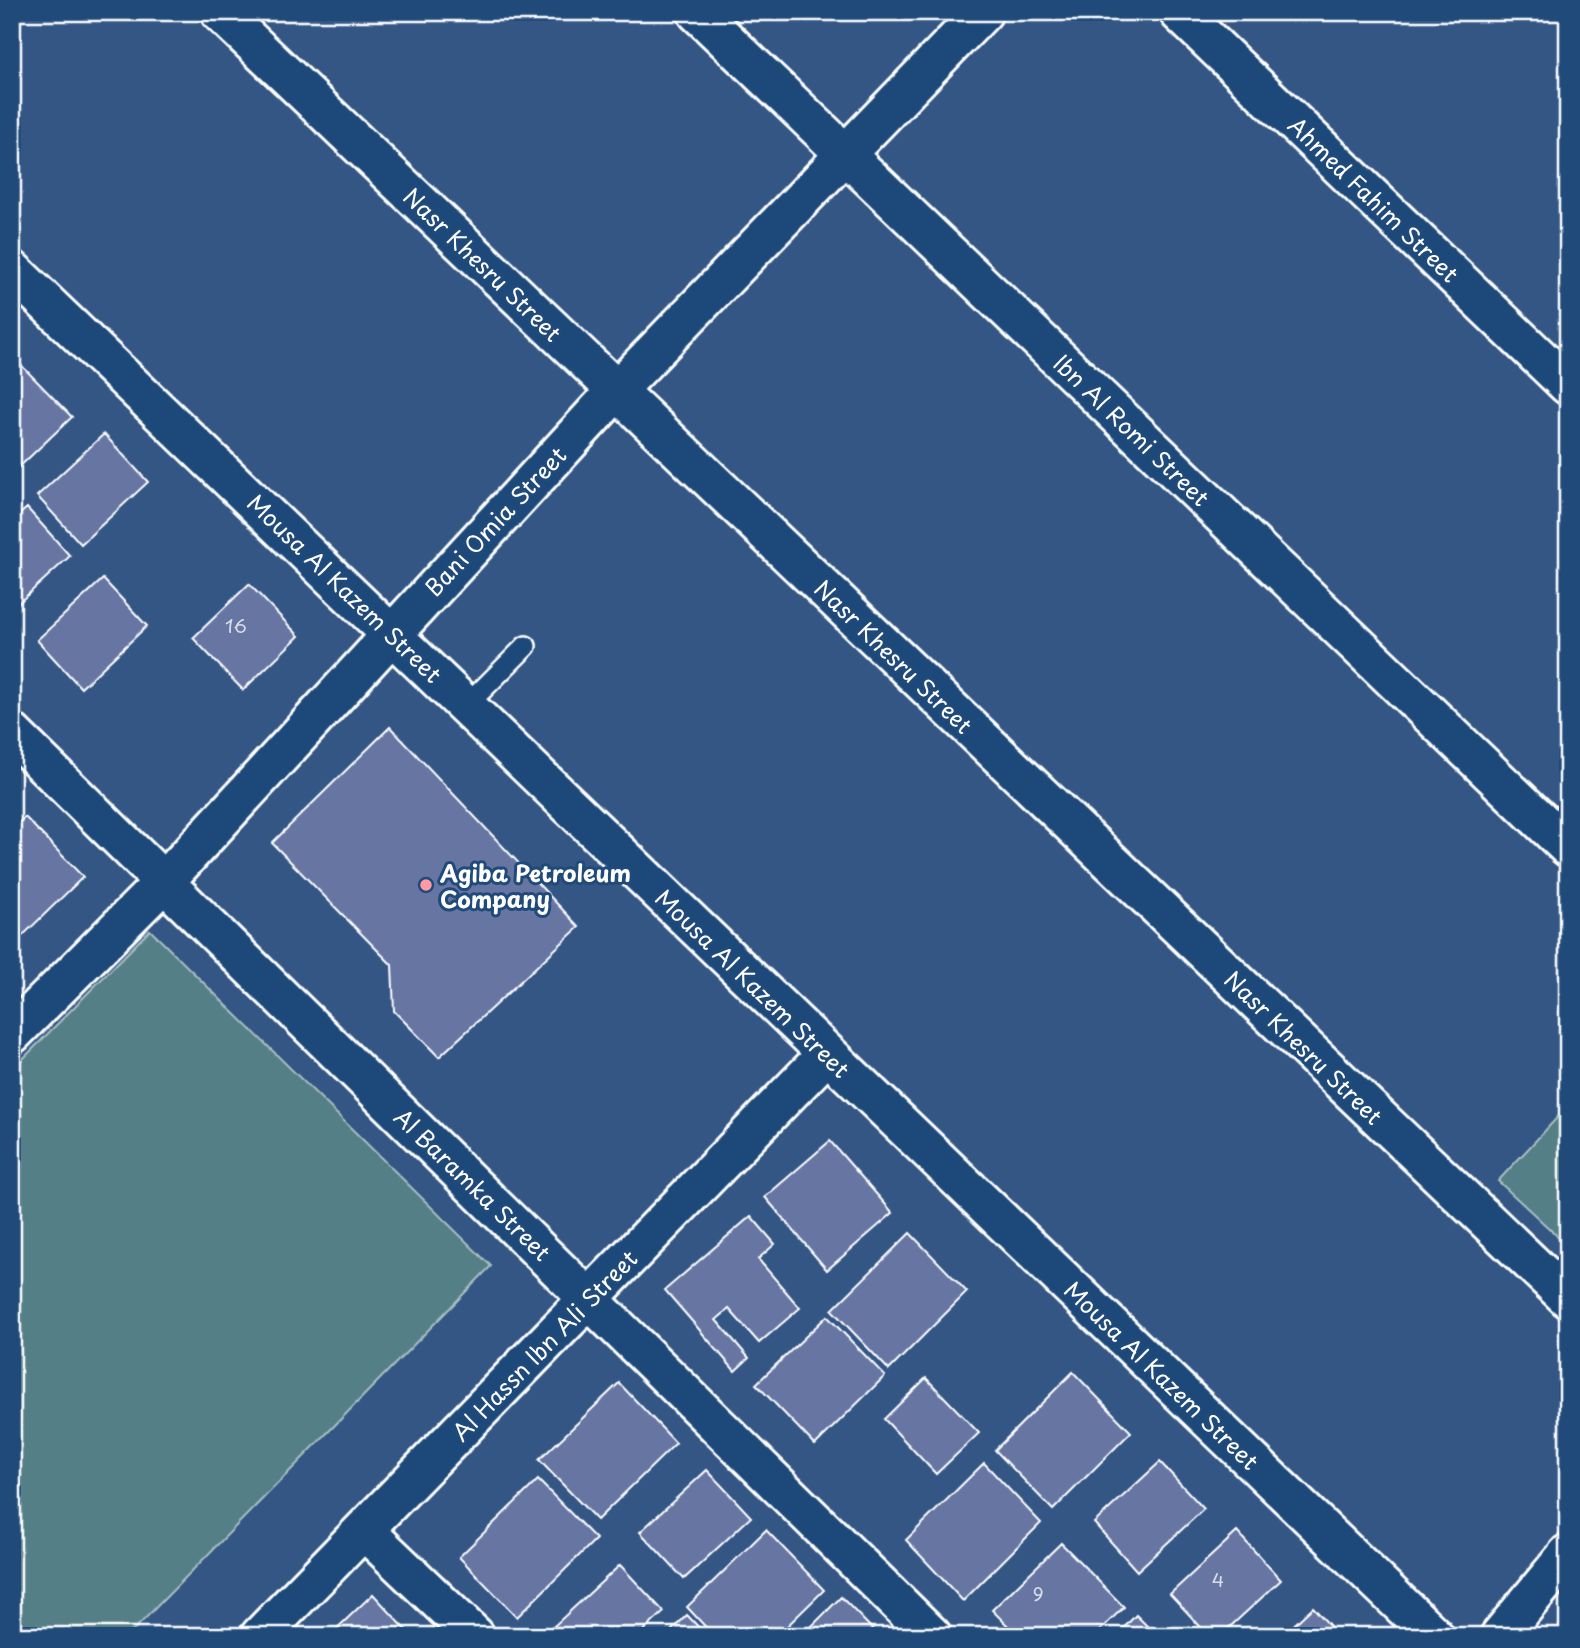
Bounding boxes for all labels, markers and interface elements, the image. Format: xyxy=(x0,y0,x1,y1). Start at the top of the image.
street label: Ahmed Fahim Street xyxy=(1281,108,1467,290)
street label: Nasr Khesru Street xyxy=(396,179,570,349)
street label: Ibn Al Romi Street xyxy=(1046,346,1218,514)
street label: Bani Omia Street xyxy=(416,438,574,604)
street label: Mousa Al Kazem Street xyxy=(240,486,450,690)
street label: Nasr Khesru Street xyxy=(807,571,981,741)
house number: 16 xyxy=(225,611,247,639)
place label: Agiba Petroleum Company xyxy=(439,855,631,916)
marker: Agiba Petroleum Company xyxy=(418,877,434,893)
street label: Mousa Al Kazem Street xyxy=(648,881,858,1085)
street label: Nasr Khesru Street xyxy=(1217,962,1391,1132)
street label: Al Baramka Street xyxy=(387,1100,559,1268)
street label: Al Hassn Ibn Ali Street xyxy=(443,1241,645,1449)
street label: Mousa Al Kazem Street xyxy=(1057,1273,1267,1477)
house number: 4 xyxy=(1212,1565,1224,1593)
house number: 9 xyxy=(1032,1579,1044,1607)

